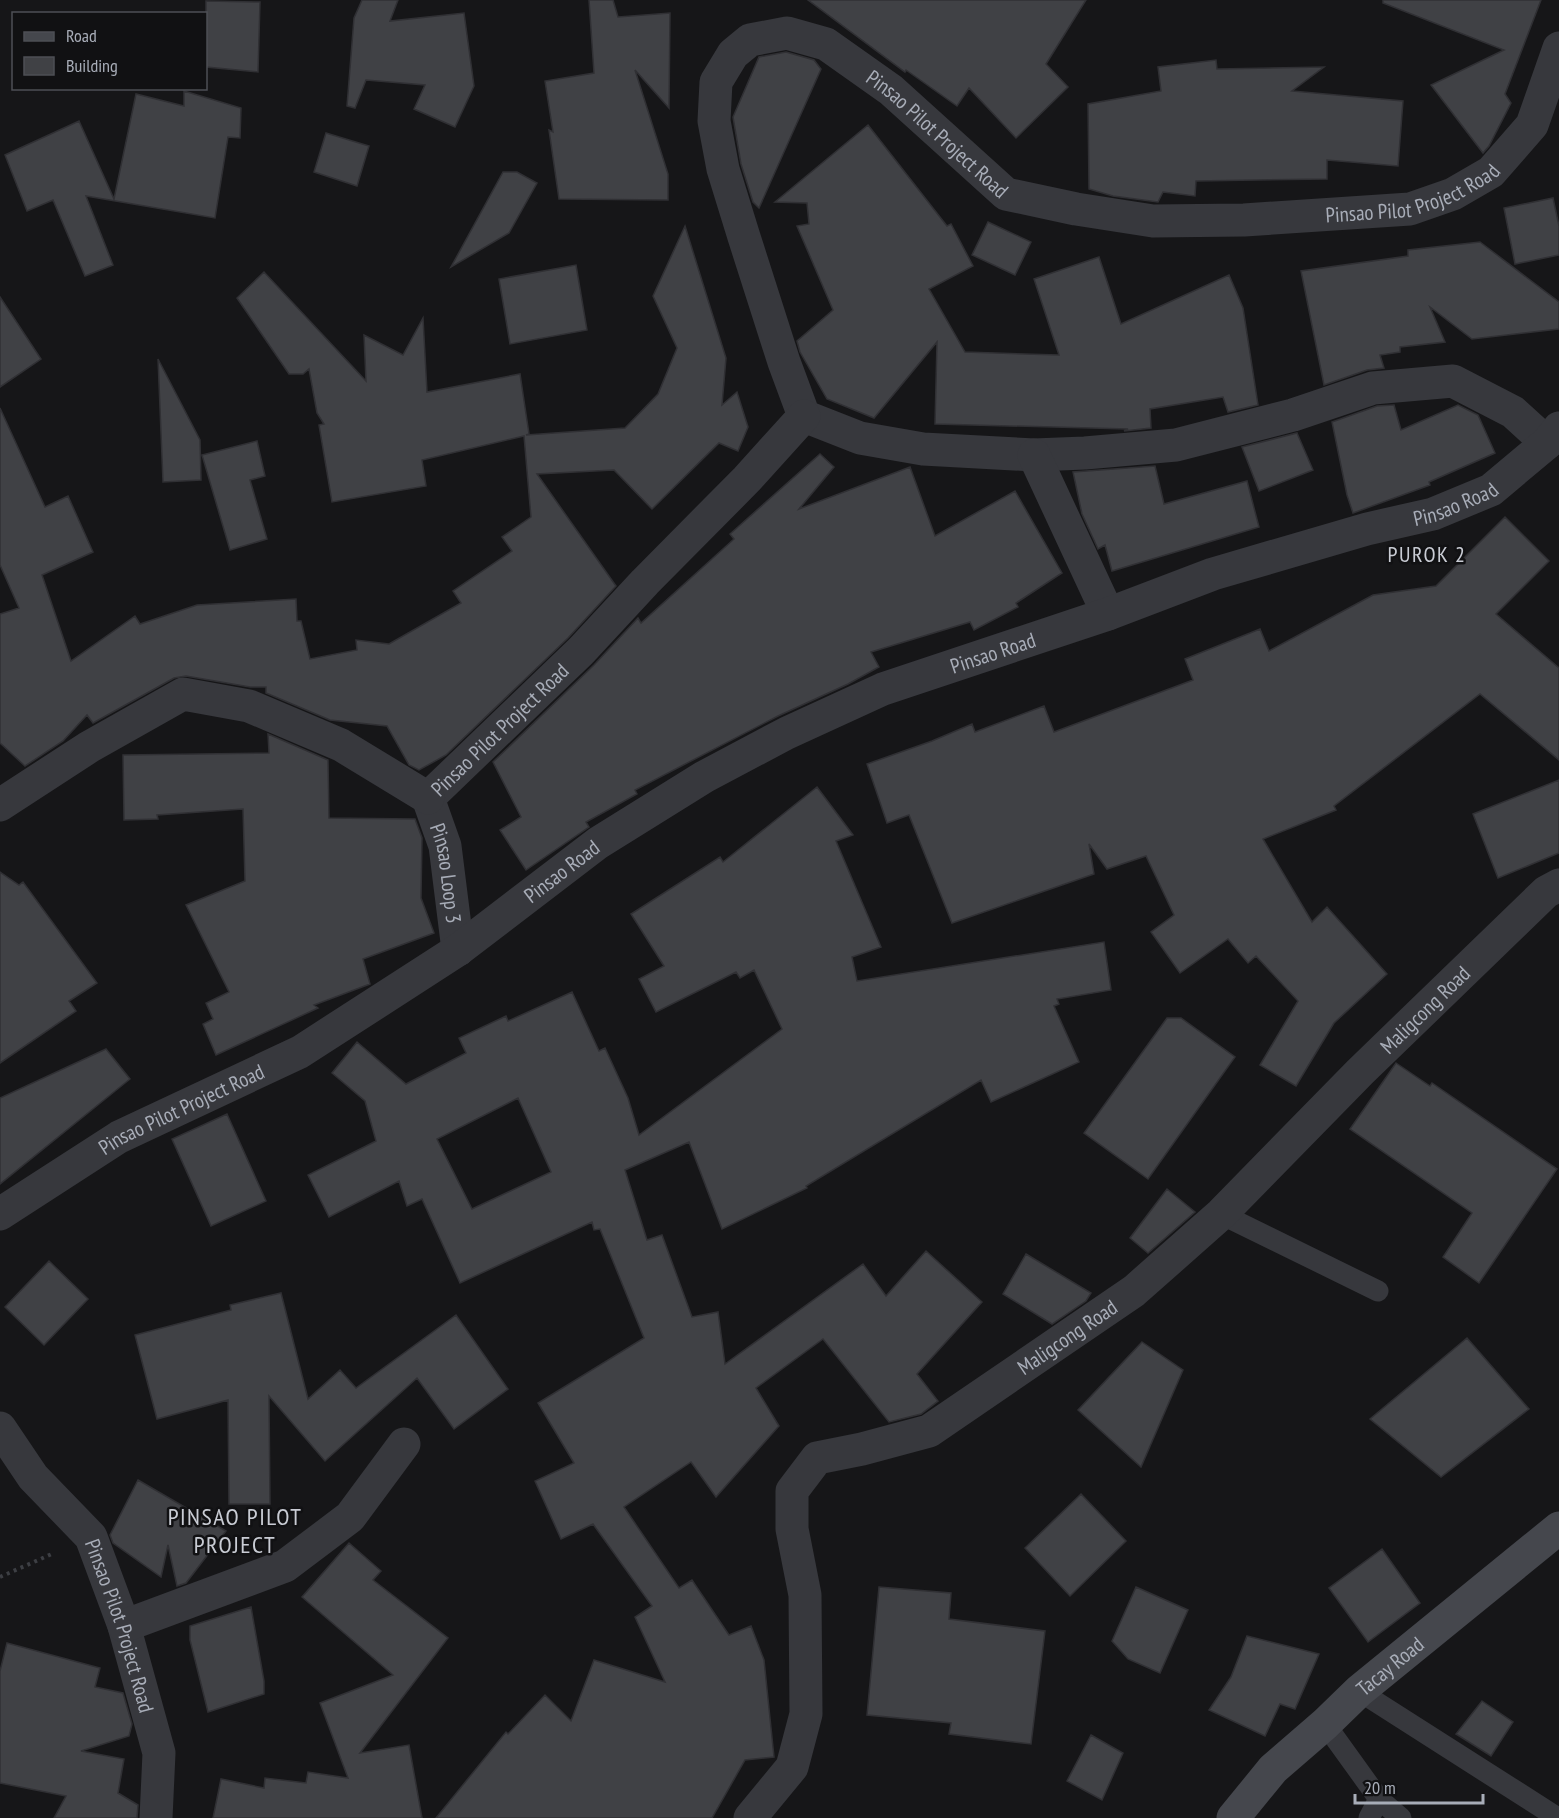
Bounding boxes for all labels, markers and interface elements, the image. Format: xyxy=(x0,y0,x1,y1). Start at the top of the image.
legend xyxy=(12,12,207,90)
text: Road xyxy=(66,24,97,47)
text: Building xyxy=(66,54,118,77)
street label: Pinsao Pilot Project Road xyxy=(861,64,1014,203)
street label: Pinsao Pilot Project Road xyxy=(1325,158,1506,228)
street label: Pinsao Road xyxy=(1410,476,1504,532)
district label: PUROK 2 xyxy=(1388,540,1466,568)
street label: Pinsao Road xyxy=(947,626,1039,679)
street label: Pinsao Pilot Project Road xyxy=(425,657,574,802)
street label: Pinsao Loop 3 xyxy=(424,819,468,925)
street label: Pinsao Road xyxy=(518,833,605,908)
street label: Maligcong Road xyxy=(1374,960,1475,1059)
street label: Pinsao Pilot Project Road xyxy=(93,1057,268,1160)
street label: Maligcong Road xyxy=(1012,1293,1122,1380)
district label: PINSAO PILOT PROJECT xyxy=(168,1501,302,1560)
street label: Pinsao Pilot Project Road xyxy=(79,1535,161,1715)
street label: Tacay Road xyxy=(1350,1630,1429,1702)
scale bar xyxy=(1355,1767,1482,1805)
text: 20 m xyxy=(1364,1776,1396,1799)

